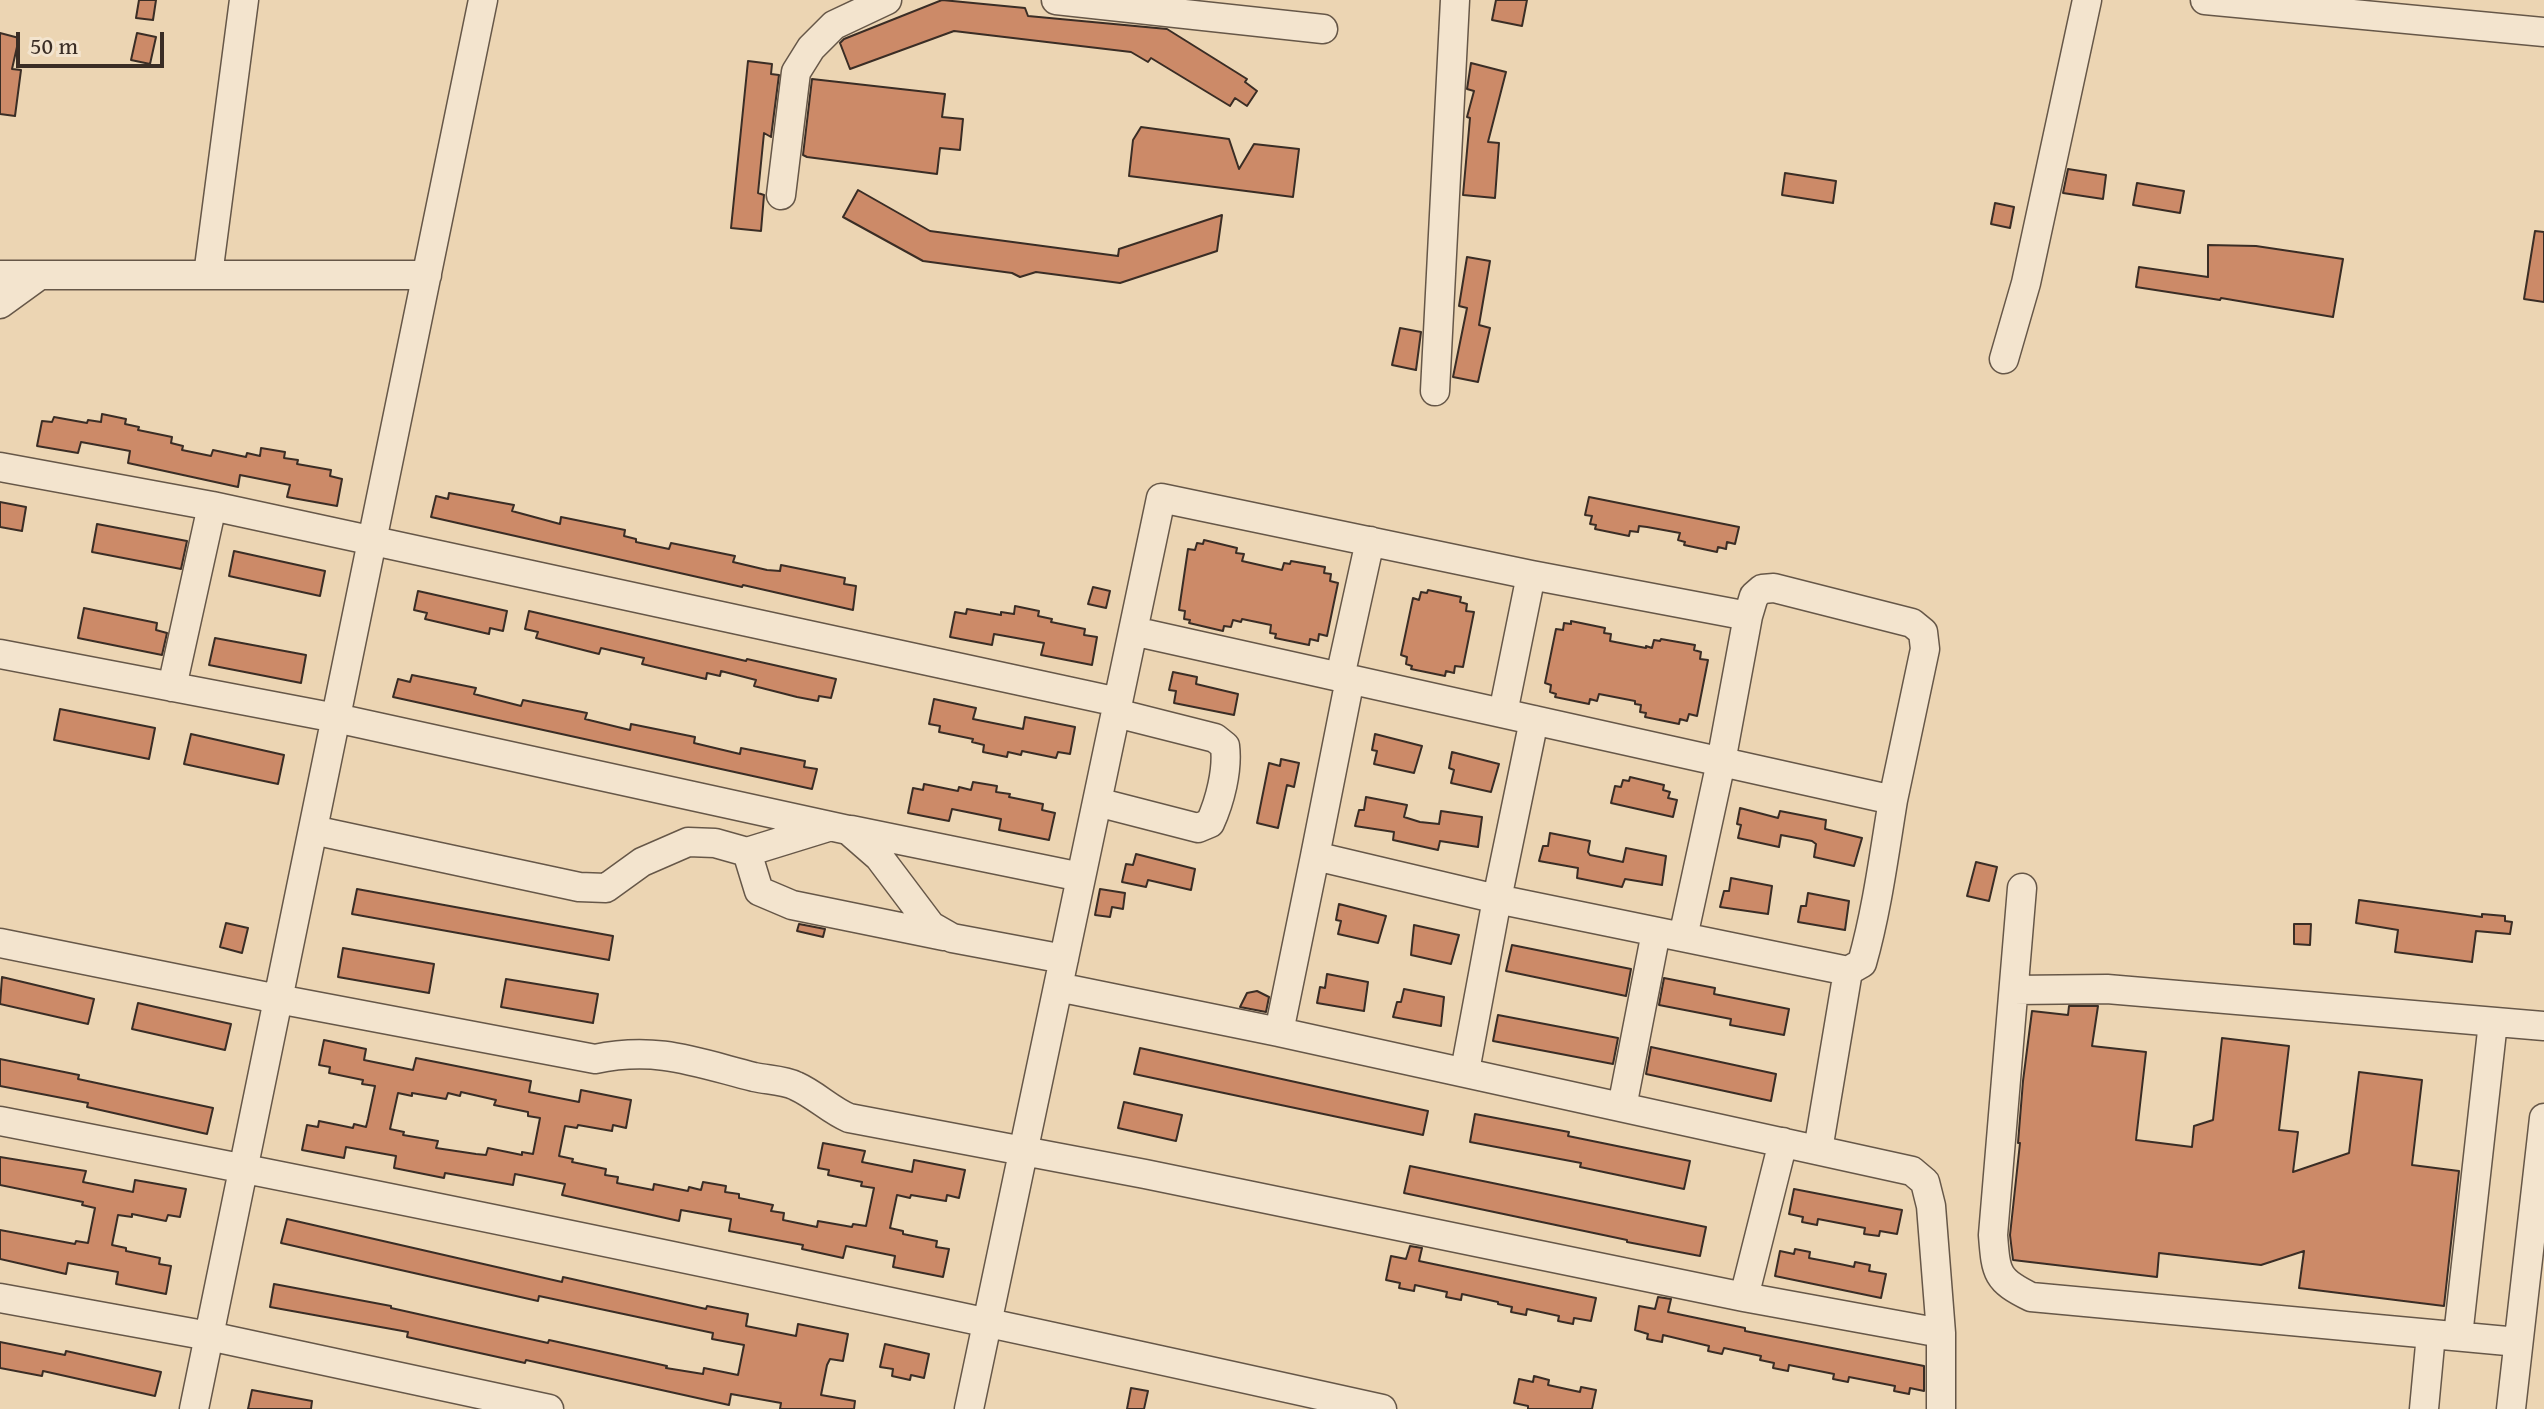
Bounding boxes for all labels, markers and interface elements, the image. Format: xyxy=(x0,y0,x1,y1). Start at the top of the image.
scale bar xyxy=(20,16,168,66)
text: 50 m xyxy=(30,28,78,63)

